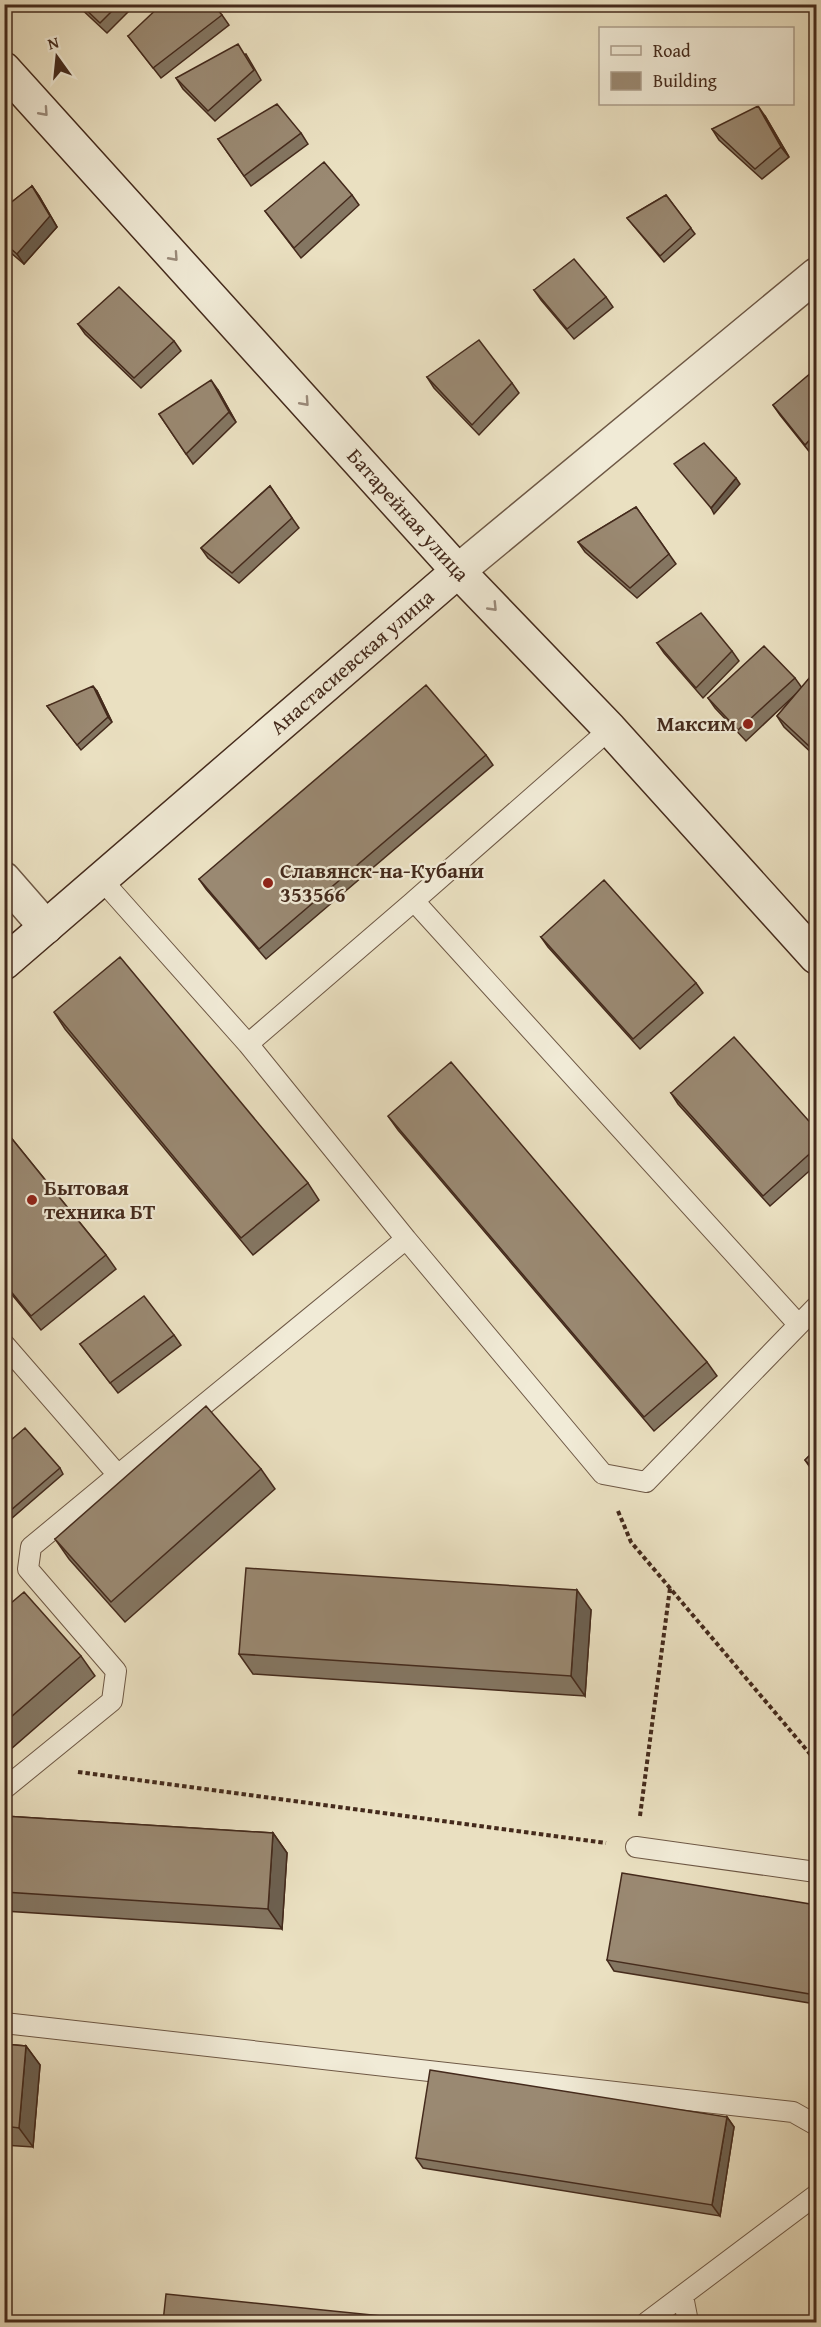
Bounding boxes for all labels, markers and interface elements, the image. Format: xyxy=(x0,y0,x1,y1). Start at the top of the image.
north arrow xyxy=(27,27,87,87)
legend xyxy=(599,27,794,105)
text: N xyxy=(45,29,62,55)
text: Road xyxy=(653,37,691,64)
text: Building xyxy=(653,67,717,94)
one-way arrow xyxy=(37,105,48,116)
one-way arrow xyxy=(167,250,178,261)
one-way arrow xyxy=(298,395,309,405)
street label: Батарейная улица xyxy=(340,441,477,588)
street label: Анастасиевская улица xyxy=(263,582,441,742)
one-way arrow xyxy=(486,600,497,611)
place label: Максим xyxy=(657,708,736,739)
marker: Максим xyxy=(741,717,755,731)
place label: Славянск-на-Кубани 353566 xyxy=(280,855,484,910)
marker: Славянск-на-Кубани 353566 xyxy=(261,876,275,890)
place label: Бытовая техника БТ xyxy=(44,1172,156,1227)
marker: Бытовая техника БТ xyxy=(25,1193,39,1207)

